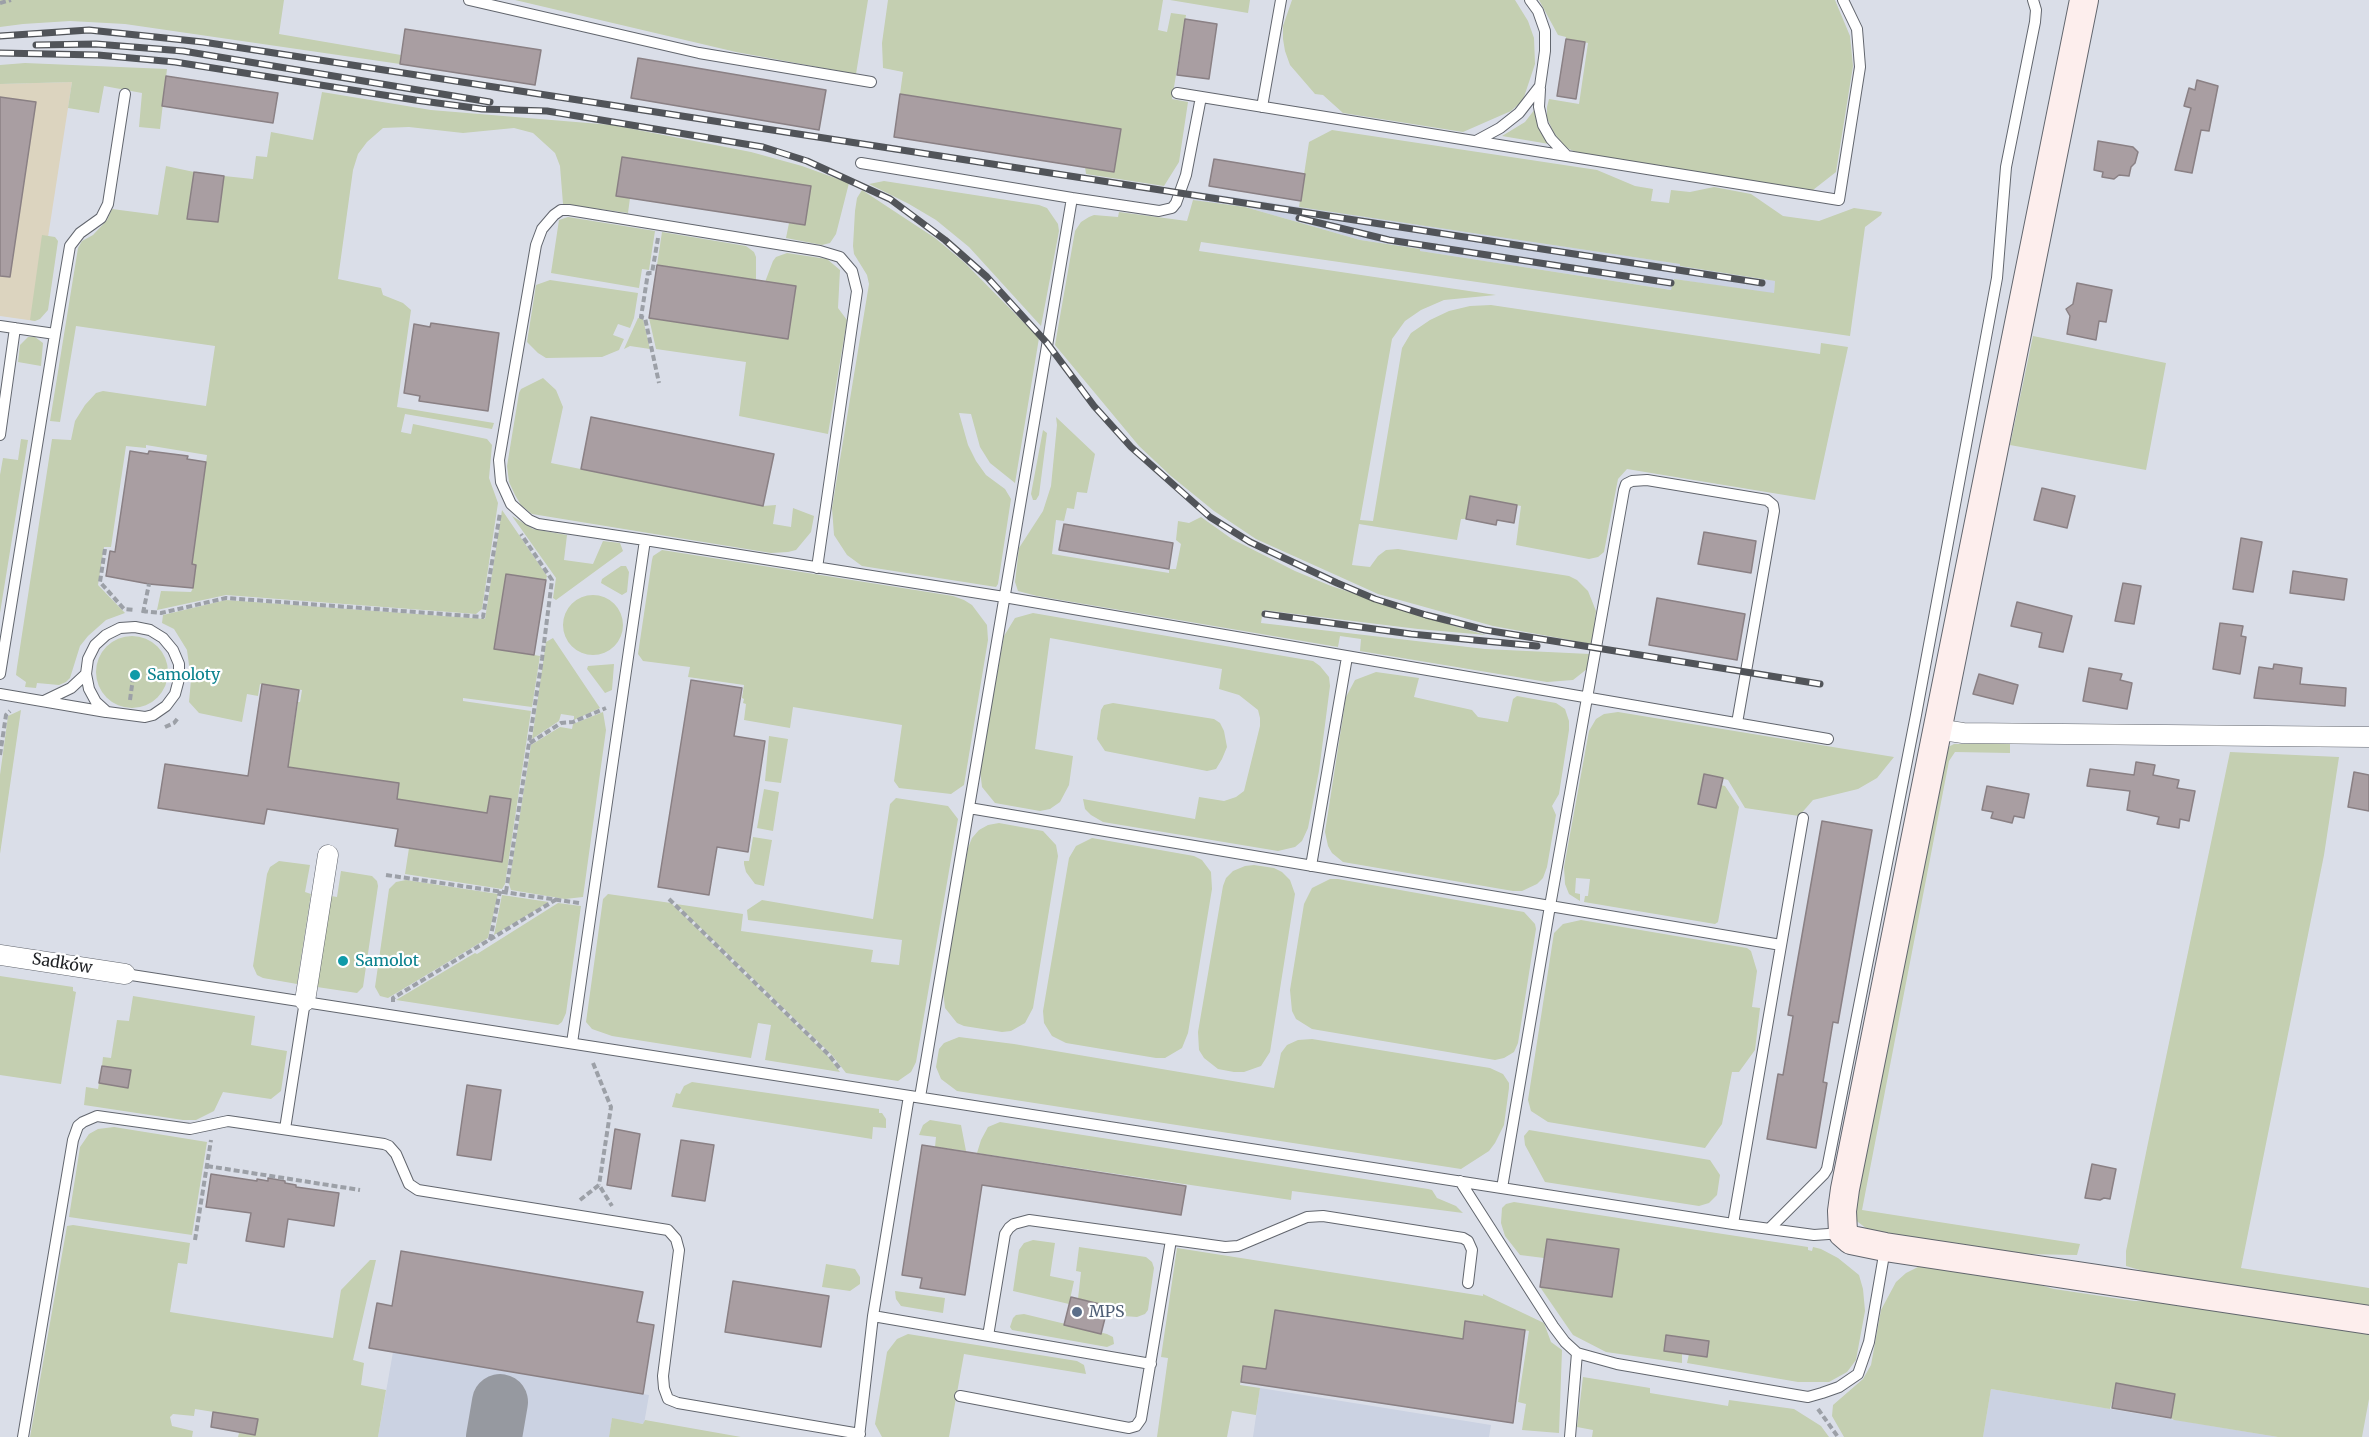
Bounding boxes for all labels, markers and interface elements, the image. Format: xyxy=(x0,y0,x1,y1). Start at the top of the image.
place label: Samoloty xyxy=(147,665,220,685)
marker: Samoloty xyxy=(128,668,142,682)
street label: Sadków xyxy=(31,950,93,978)
place label: Samolot xyxy=(355,951,419,971)
marker: Samolot xyxy=(336,954,350,968)
place label: MPS xyxy=(1089,1302,1125,1322)
marker: MPS xyxy=(1070,1305,1084,1319)

